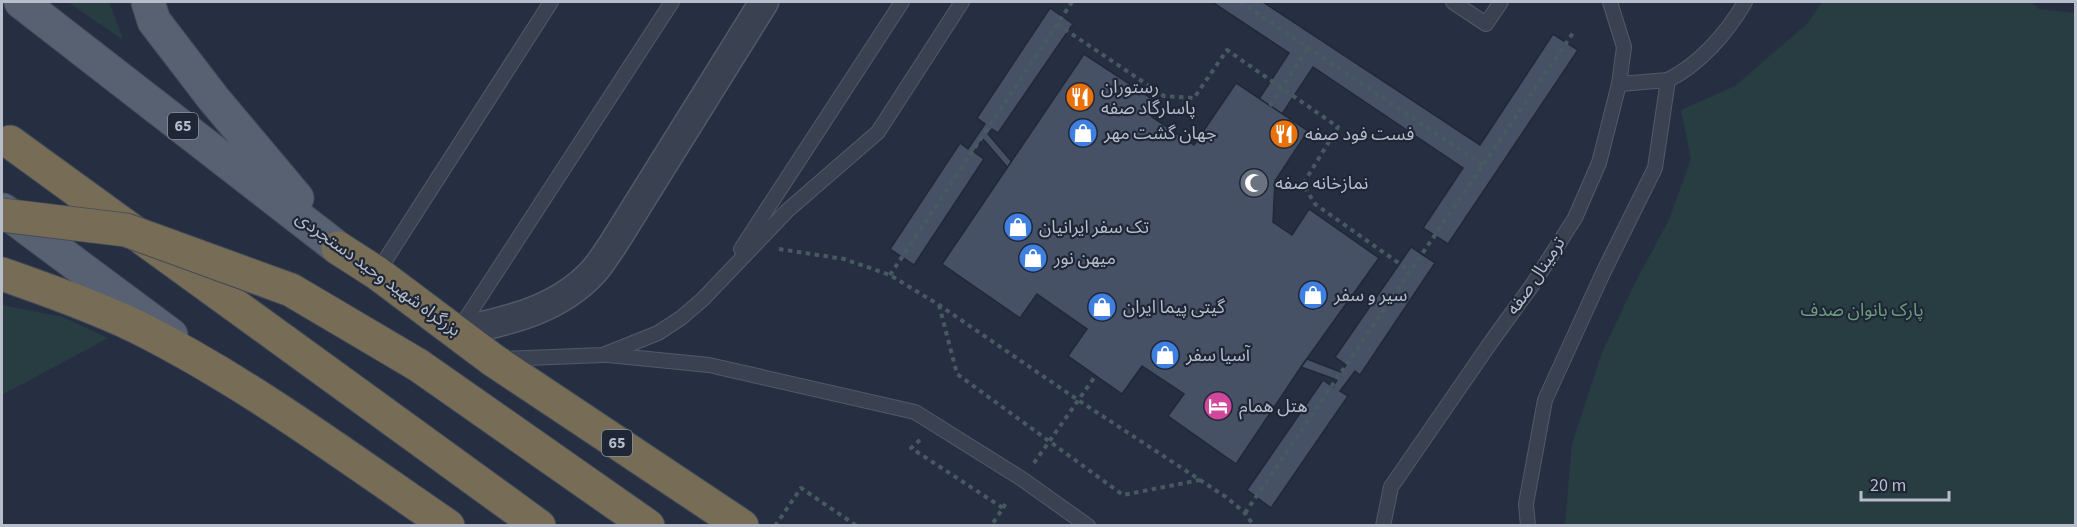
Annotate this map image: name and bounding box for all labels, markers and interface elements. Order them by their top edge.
place label: رستوران پاسارگاد صفه [1101,75,1196,121]
restaurant icon: رستوران پاسارگاد صفه [1064,81,1096,113]
road number: 65 [168,113,198,139]
shop icon: جهان گشت مهر [1067,117,1099,149]
restaurant icon: فست فود صفه [1268,118,1300,150]
place label: جهان گشت مهر [1103,121,1217,146]
place label: فست فود صفه [1305,122,1414,147]
mosque icon: نمازخانه صفه [1238,167,1270,199]
place label: نمازخانه صفه [1275,171,1368,196]
street label: بزرگراه شهید وحید دستجردی [290,206,466,342]
shop icon: تک سفر ایرانیان [1002,211,1034,243]
place label: تک سفر ایرانیان [1039,215,1149,240]
street label: ترمینال صفه [1501,232,1571,320]
shop icon: میهن نور [1017,242,1049,274]
place label: میهن نور [1053,246,1116,271]
shop icon: سیر و سفر [1297,279,1329,311]
place label: سیر و سفر [1333,283,1407,308]
shop icon: گیتی پیما ایران [1086,291,1118,323]
place label: گیتی پیما ایران [1123,295,1226,320]
park label: پارک بانوان صدف [1800,298,1924,323]
shop icon: آسیا سفر [1149,339,1181,371]
place label: آسیا سفر [1185,343,1251,368]
hotel icon: هتل همام [1202,390,1234,422]
place label: هتل همام [1239,394,1307,420]
road number: 65 [602,430,632,456]
scale bar [1861,464,1950,502]
text: 20 m [1870,473,1906,498]

